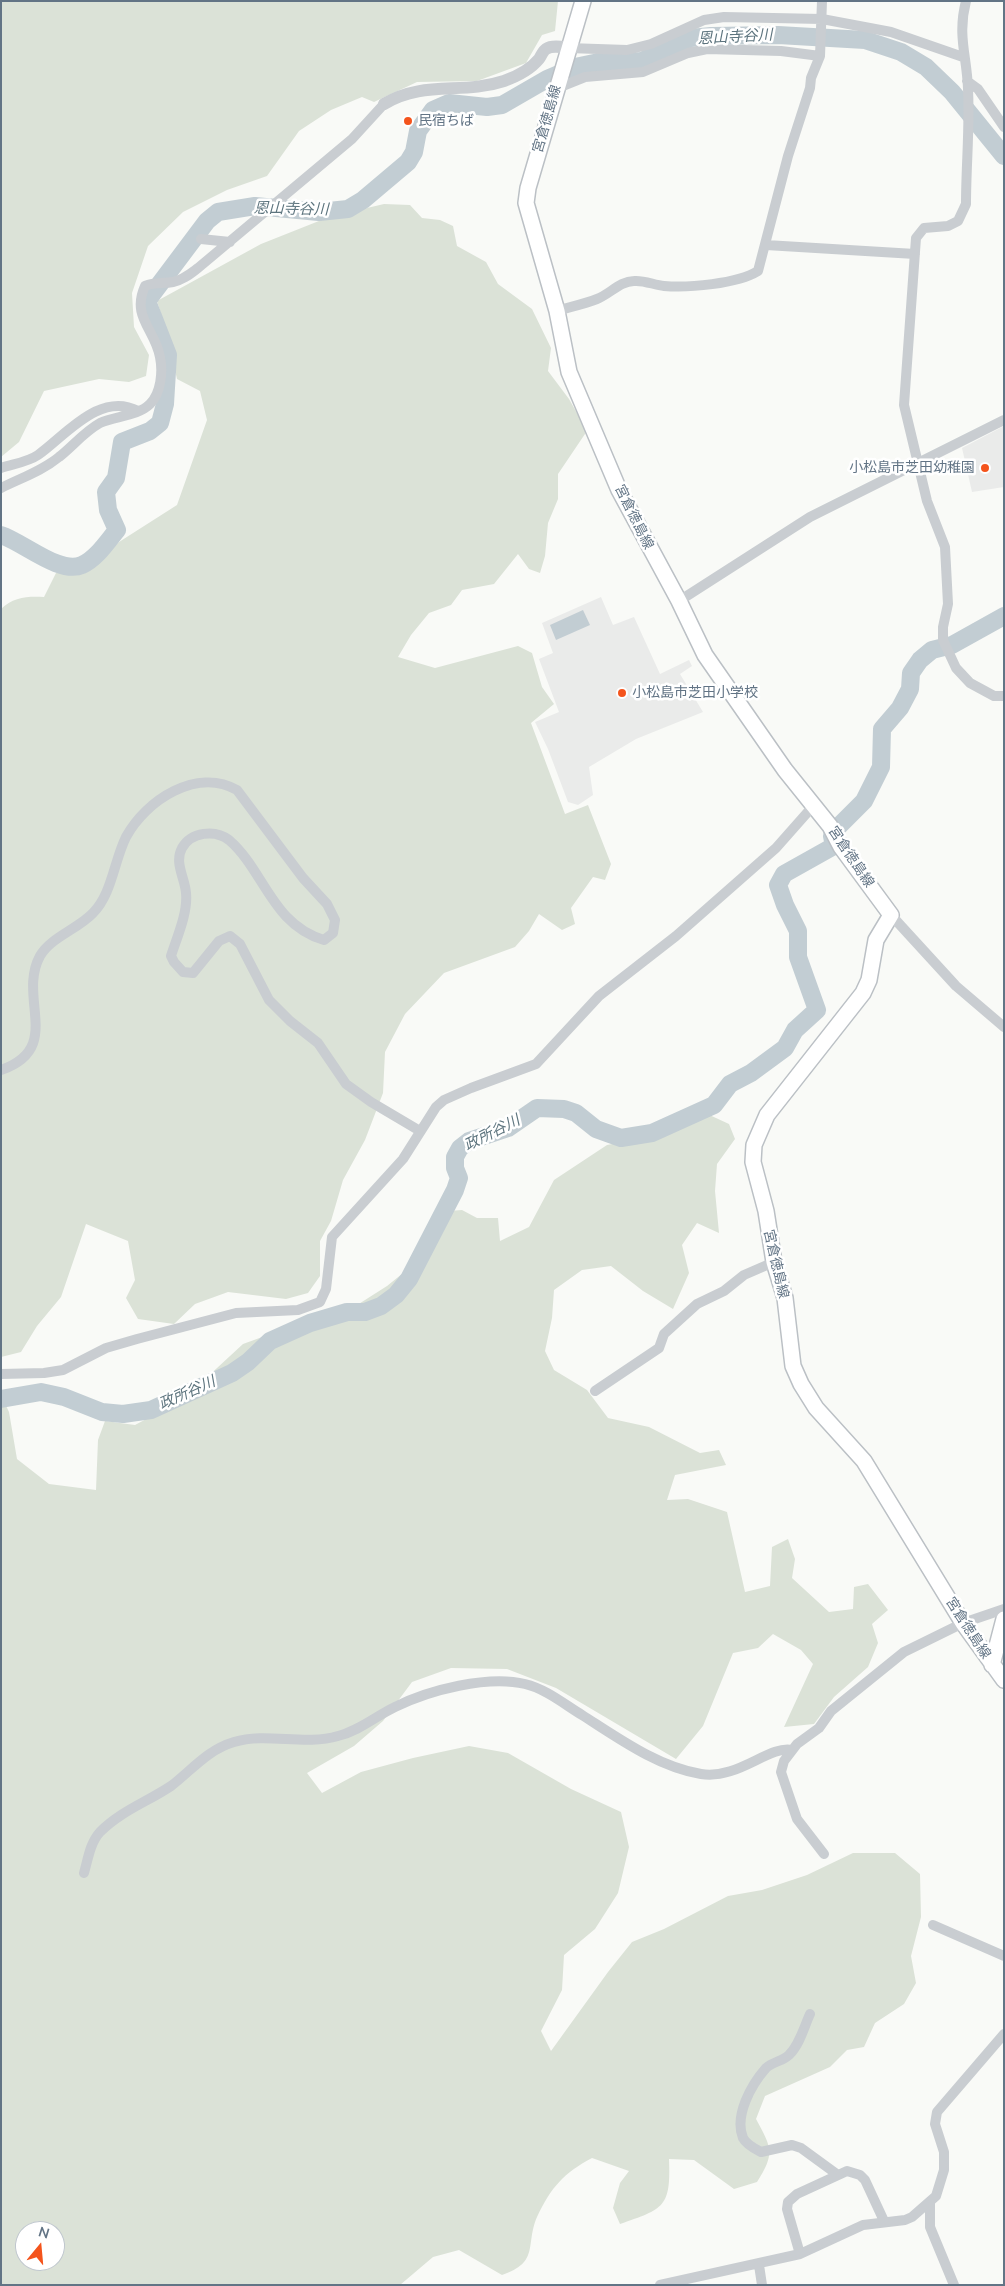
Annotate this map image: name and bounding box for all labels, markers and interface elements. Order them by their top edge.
water label: 恩山寺谷川 [697,26,773,48]
street label: 宮倉徳島線 [529,83,565,155]
place label: 民宿ちば [418,113,474,129]
marker: 民宿ちば [402,115,414,127]
water label: 恩山寺谷川 [253,199,329,219]
place label: 小松島市芝田幼稚園 [849,460,975,476]
marker: 小松島市芝田幼稚園 [979,462,991,474]
street label: 宮倉徳島線 [611,482,657,552]
place label: 小松島市芝田小学校 [632,685,758,701]
marker: 小松島市芝田小学校 [616,687,628,699]
street label: 宮倉徳島線 [824,823,878,891]
water label: 政所谷川 [461,1111,523,1155]
street label: 宮倉徳島線 [760,1228,792,1300]
water label: 政所谷川 [156,1373,218,1413]
street label: 宮倉徳島線 [942,1594,994,1662]
north arrow [15,2221,65,2271]
text: N [36,2222,52,2243]

